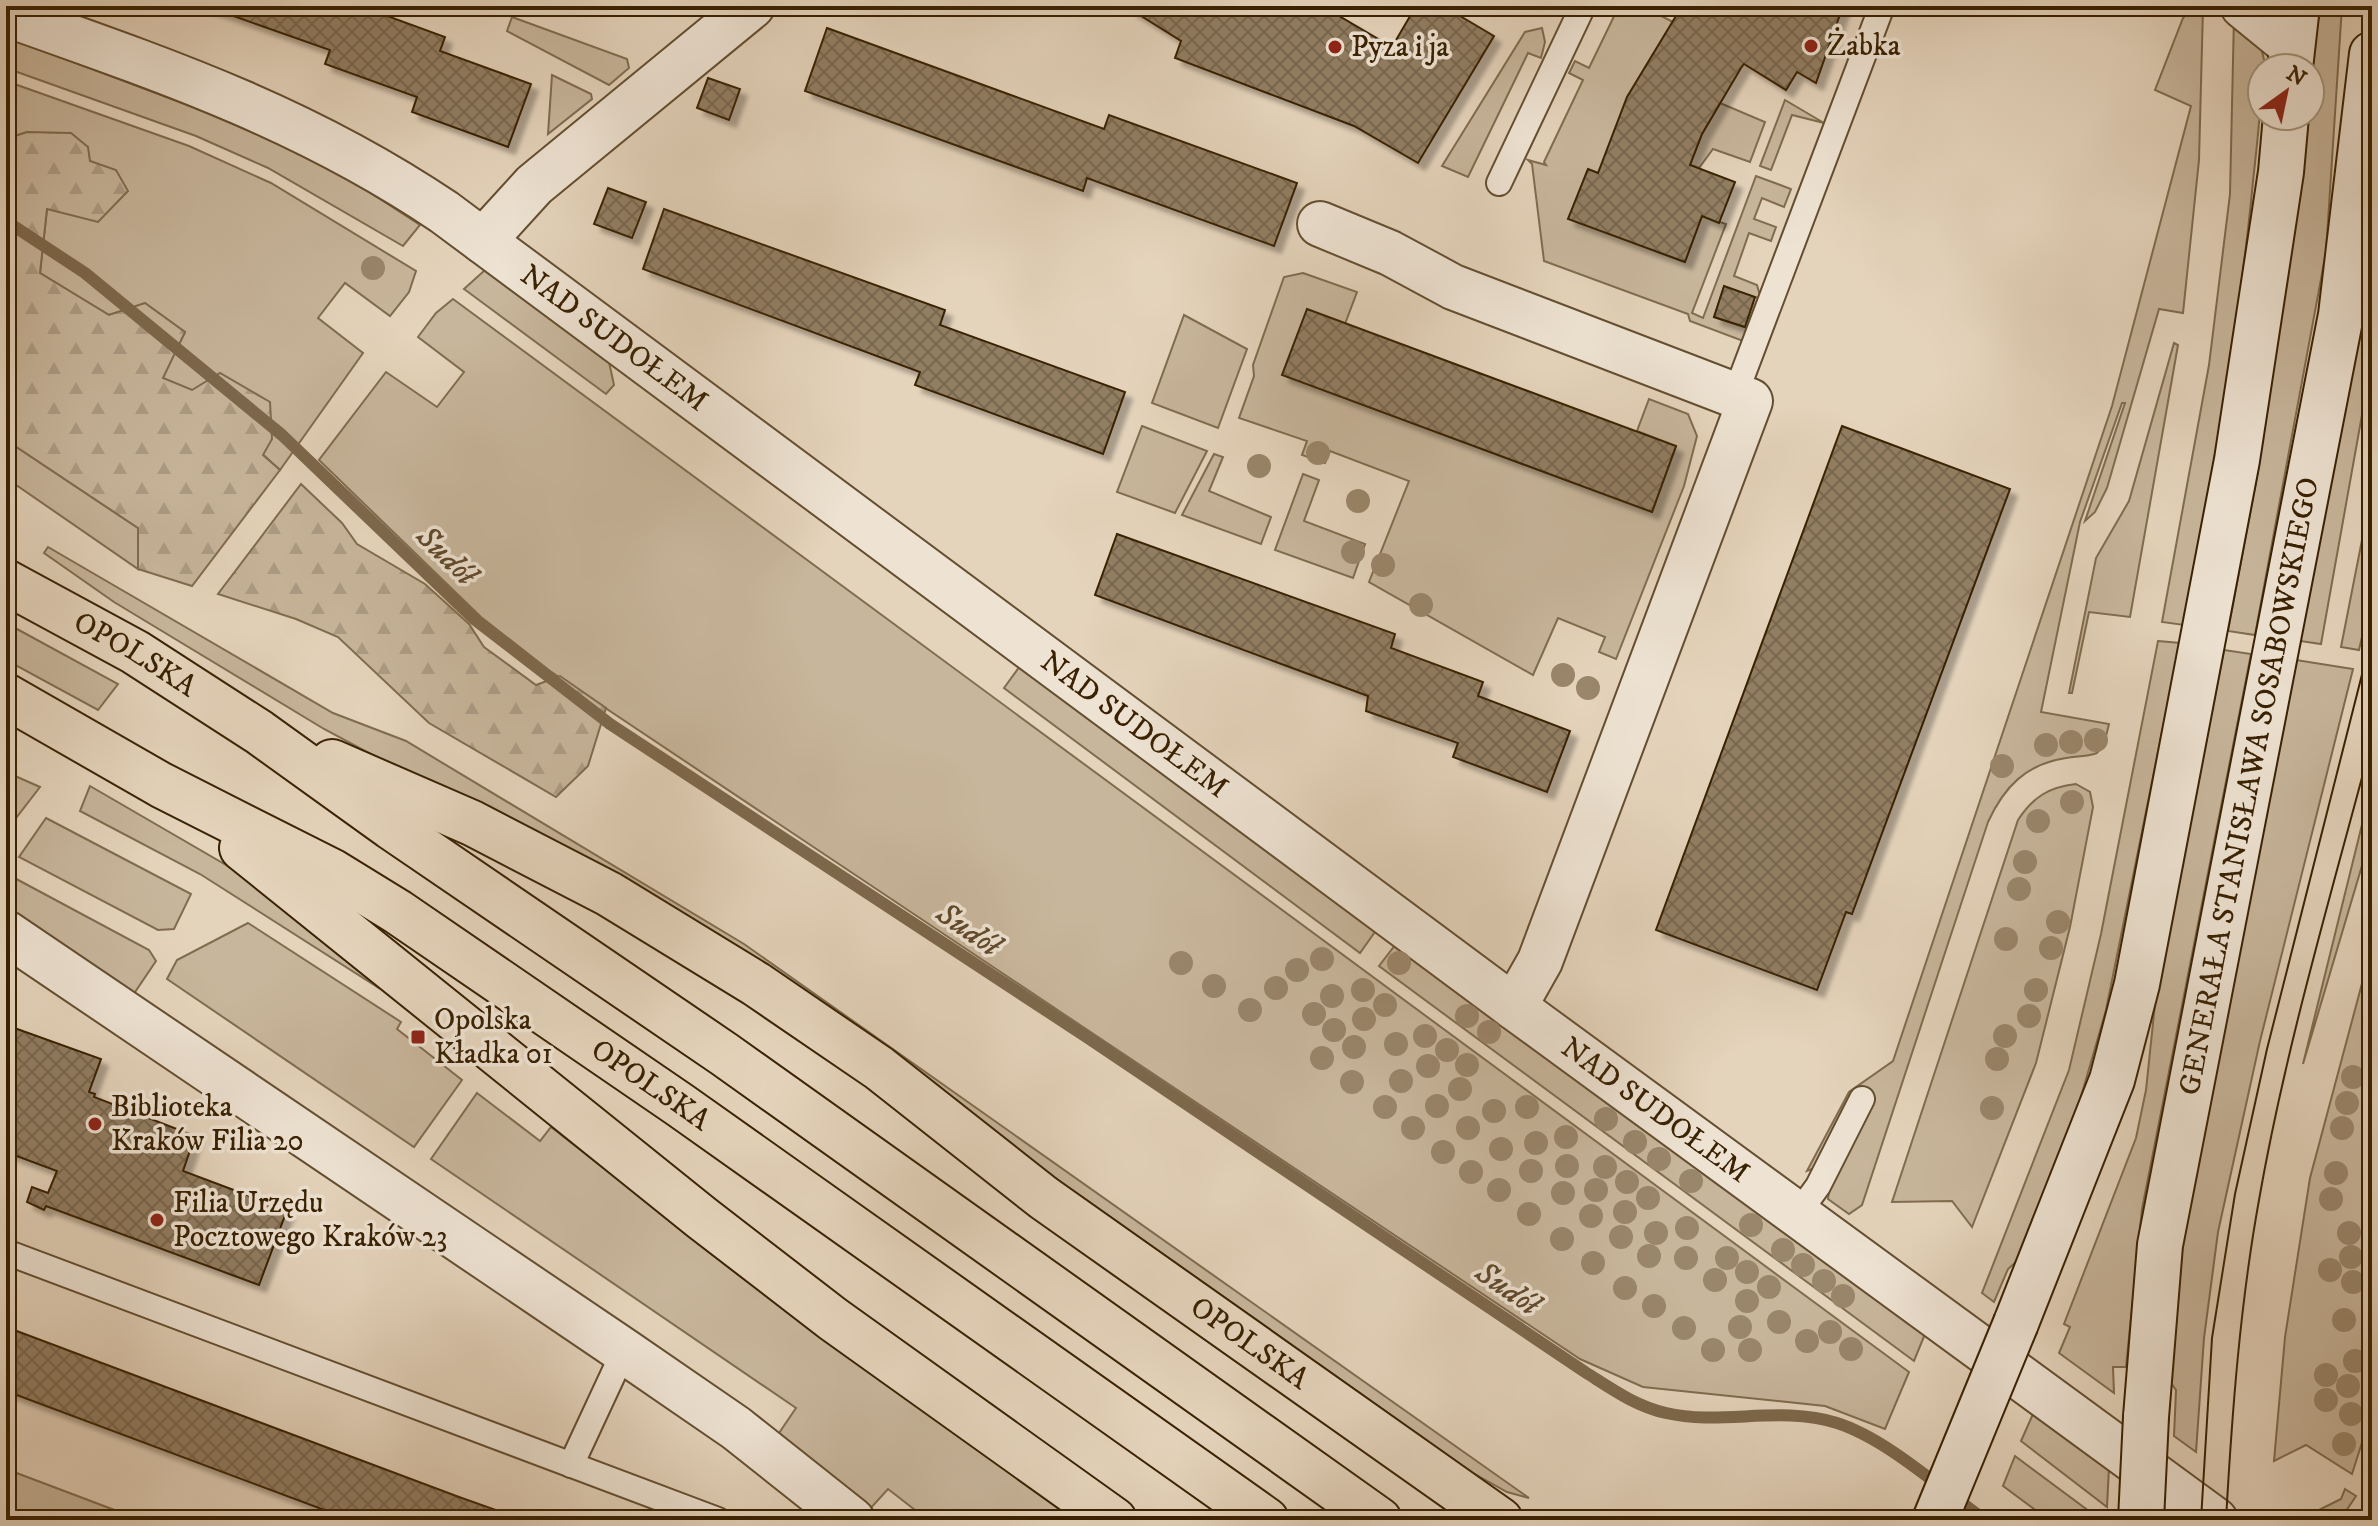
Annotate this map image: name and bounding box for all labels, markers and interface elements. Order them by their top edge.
place label: Żabka [1827,27,1901,65]
place label: Pyza i ja [1351,29,1449,66]
marker: Żabka [1802,37,1820,55]
marker: Pyza i ja [1326,38,1344,56]
north arrow [2246,52,2326,132]
text: N [2281,60,2311,93]
street label: NAD SUDOŁEM [513,257,715,420]
street label: GENERAŁA STANISŁAWA SOSABOWSKIEGO [2171,474,2328,1098]
water label: Sudół [406,517,487,597]
street label: OPOLSKA [67,604,204,706]
street label: NAD SUDOŁEM [1033,643,1235,807]
water label: Sudół [927,893,1011,968]
place label: Opolska Kładka 01 [434,1002,553,1073]
marker: Opolska Kładka 01 [409,1028,427,1046]
street label: NAD SUDOŁEM [1554,1029,1757,1191]
street label: OPOLSKA [584,1031,718,1140]
place label: Biblioteka Kraków Filia 20 [111,1089,304,1160]
marker: Biblioteka Kraków Filia 20 [86,1115,104,1133]
place label: Filia Urzędu Pocztowego Kraków 23 [173,1185,447,1256]
marker: Filia Urzędu Pocztowego Kraków 23 [148,1211,166,1229]
water label: Sudół [1466,1252,1550,1327]
street label: OPOLSKA [1183,1289,1317,1398]

